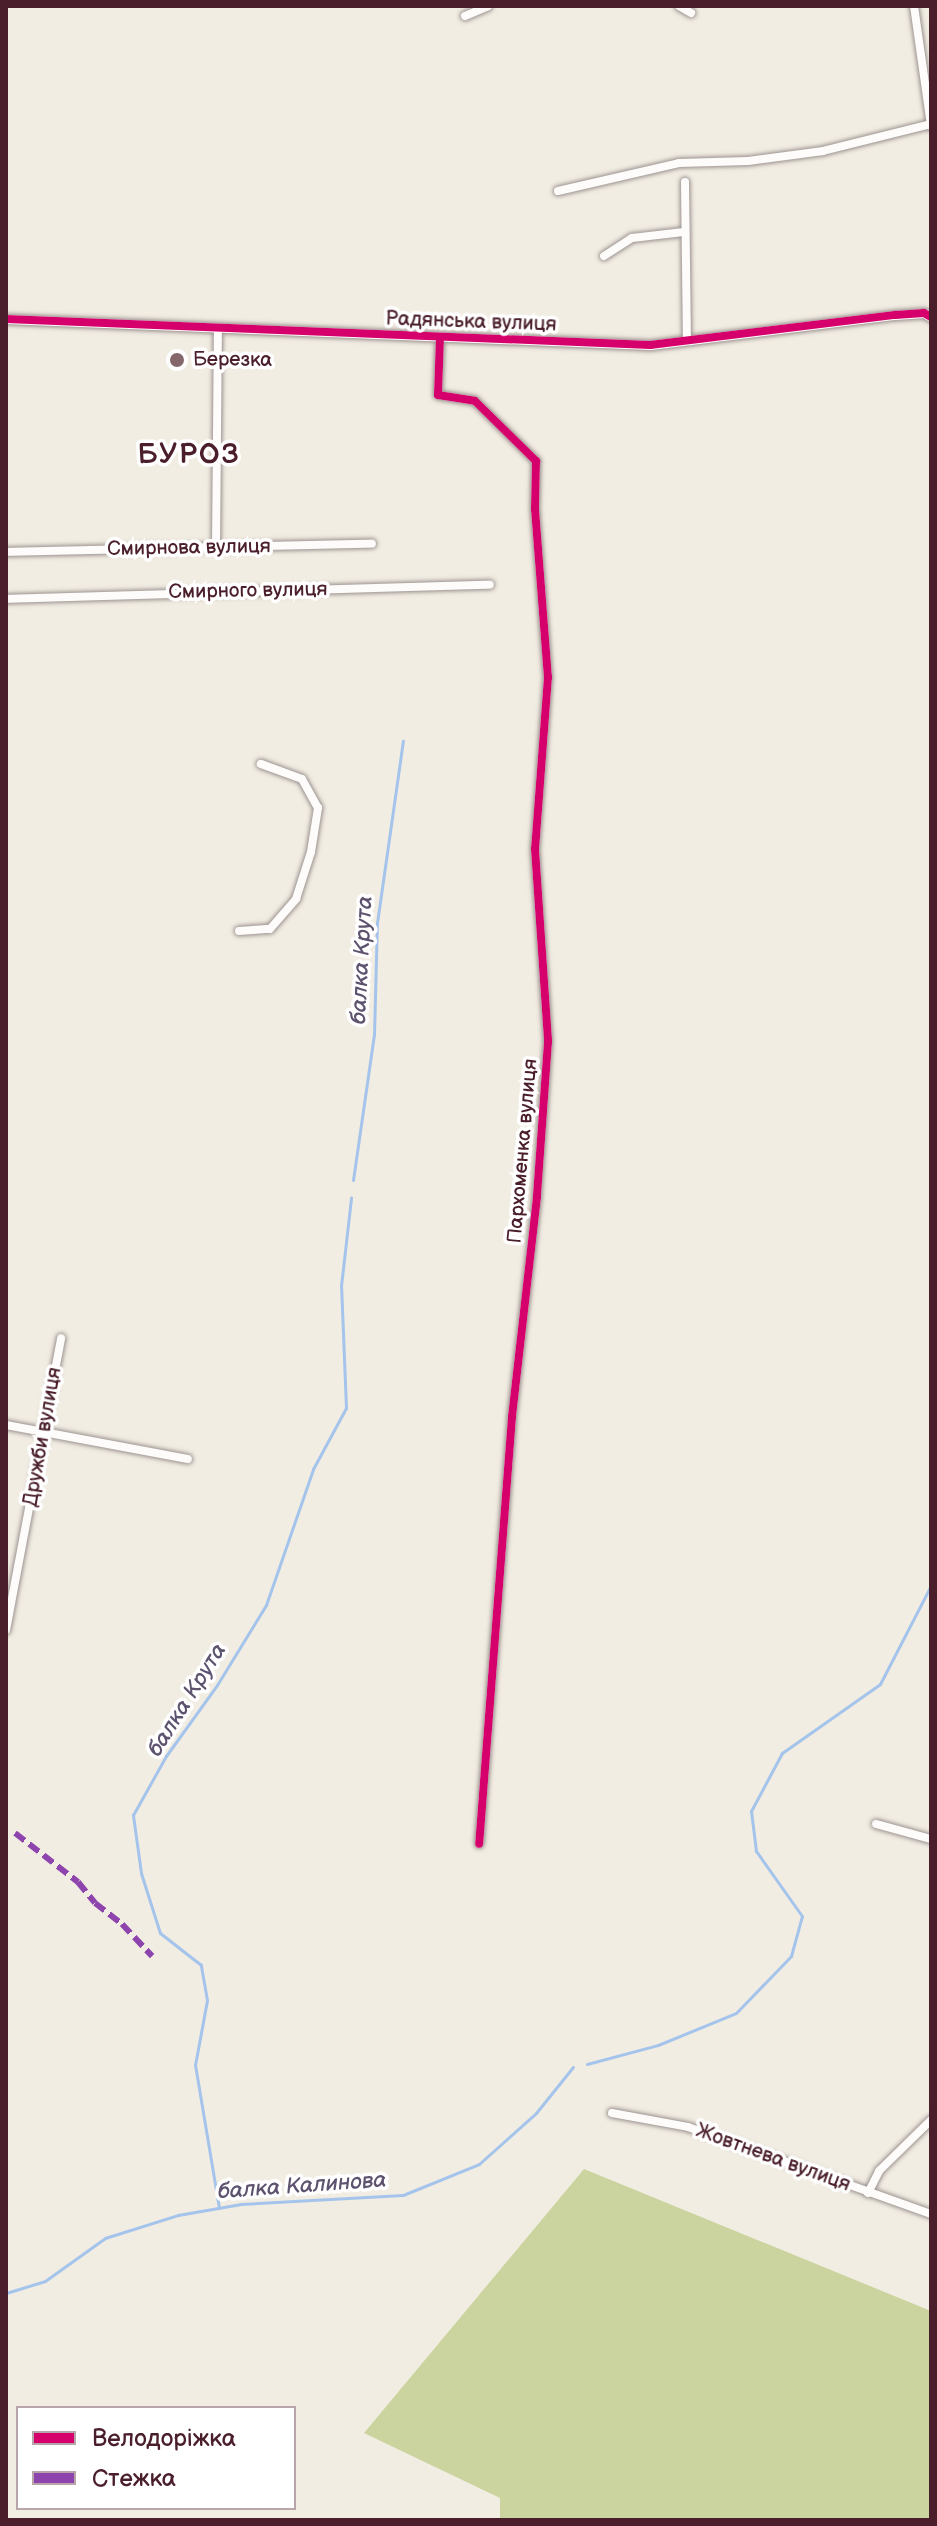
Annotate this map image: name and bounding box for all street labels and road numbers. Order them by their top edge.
street label: Радянська вулиця [385,307,557,337]
street label: Смирнова вулиця [107,535,271,561]
street label: Смирного вулиця [168,578,328,604]
street label: Пархоменка вулиця [503,1058,543,1244]
street label: Дружби вулиця [19,1365,67,1509]
street label: Жовтнева вулиця [692,2119,854,2197]

